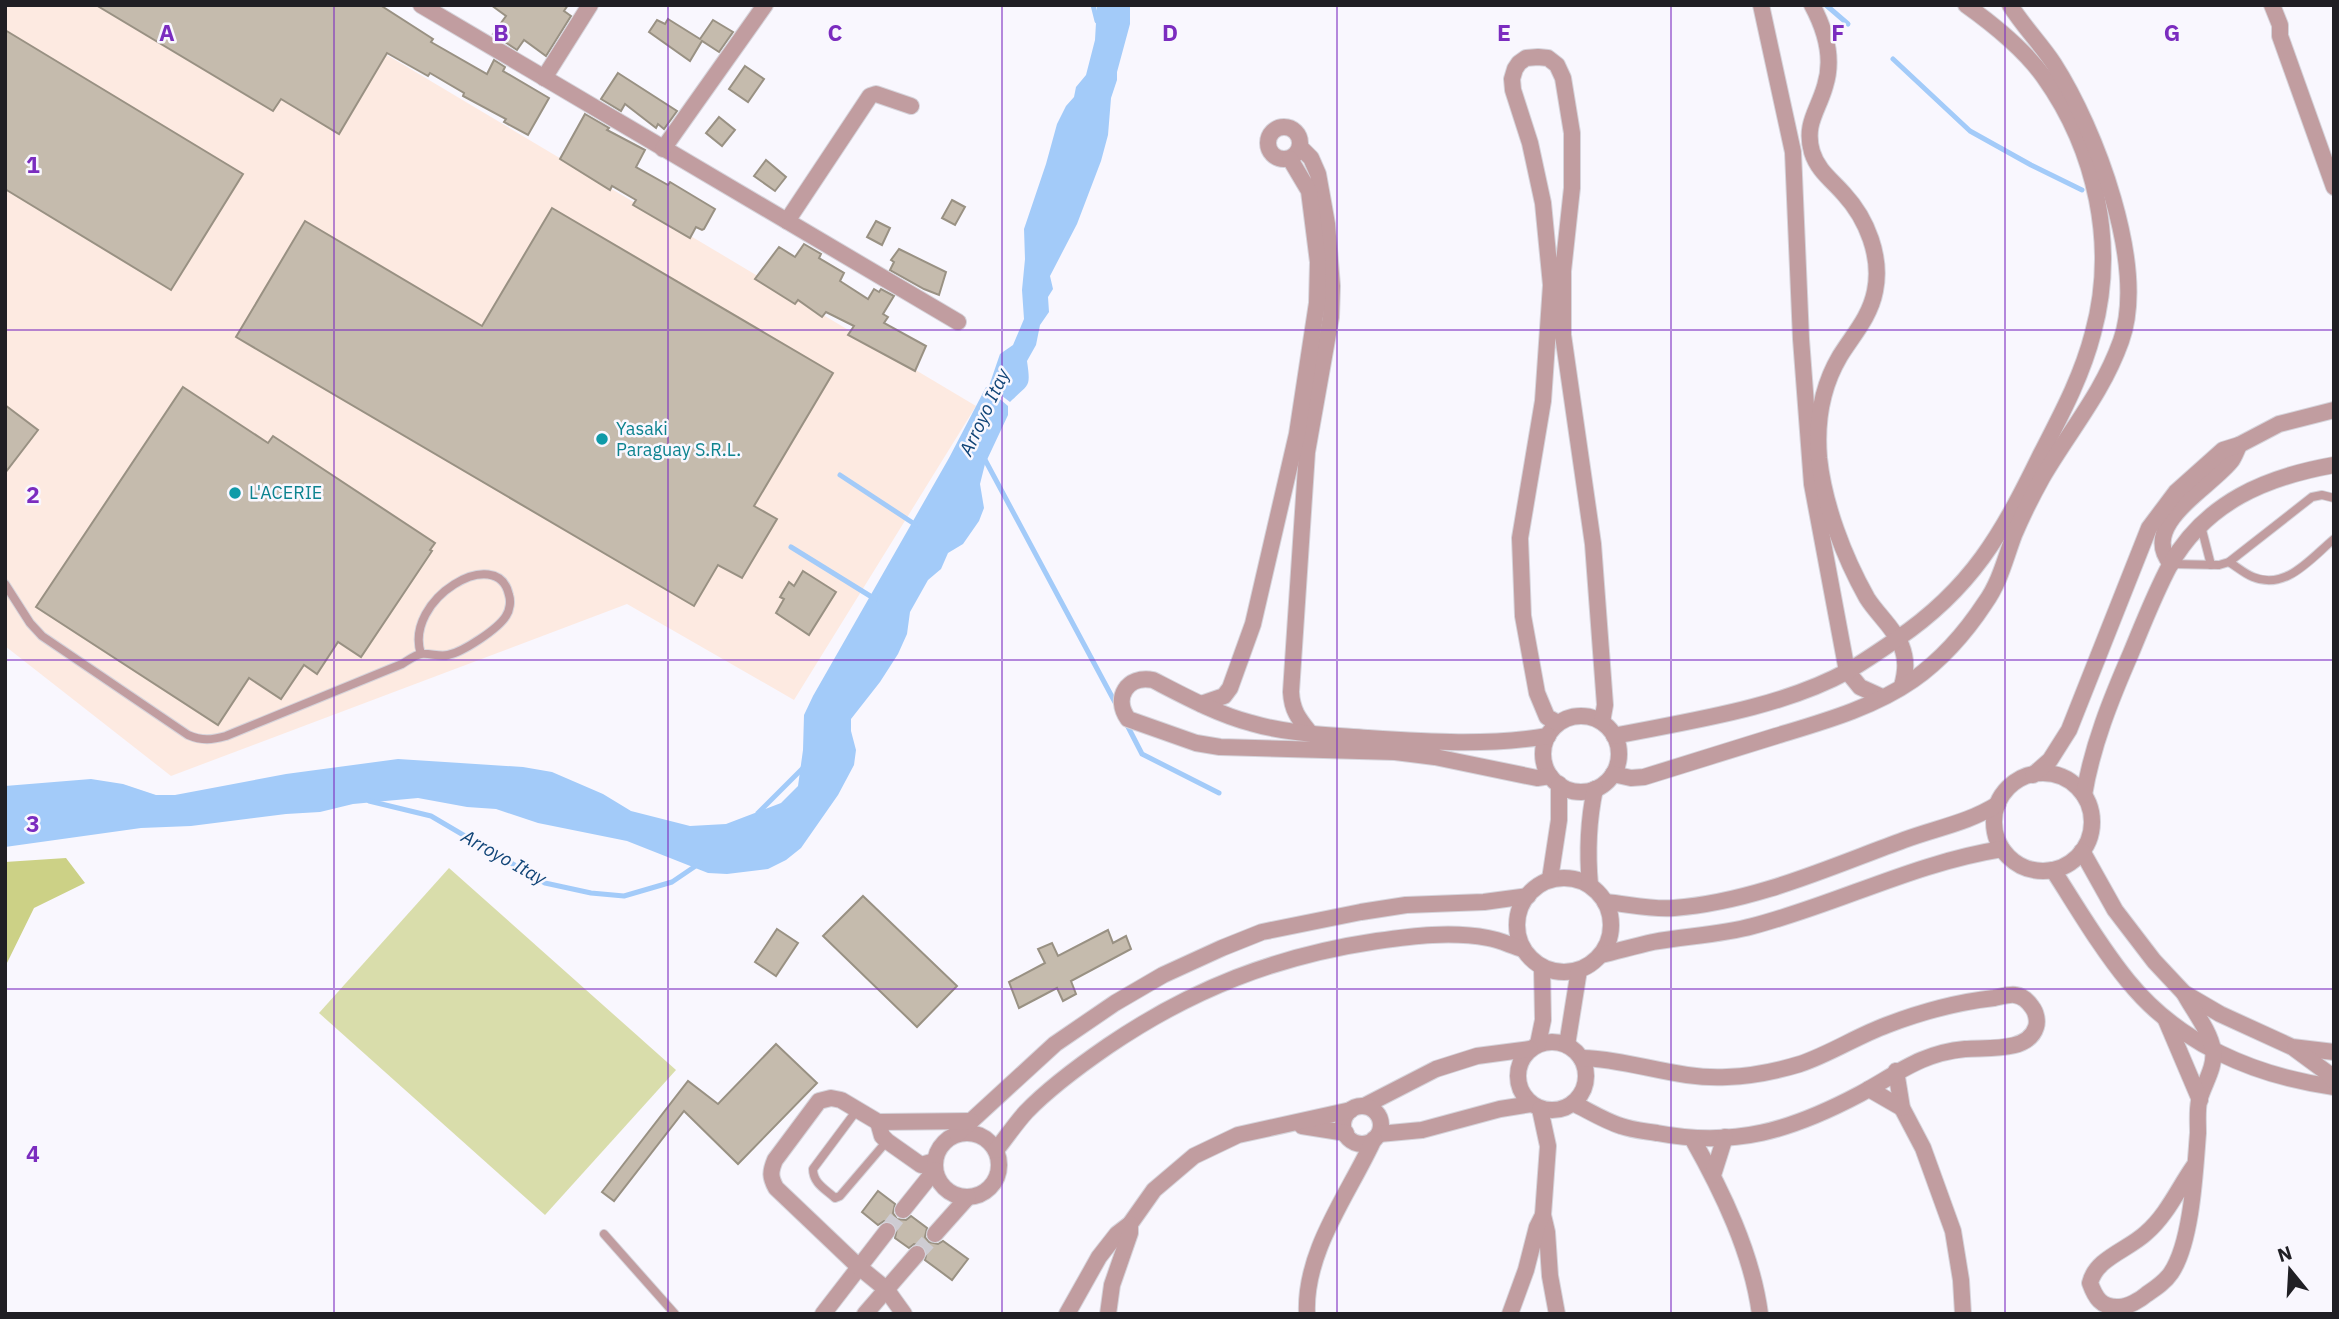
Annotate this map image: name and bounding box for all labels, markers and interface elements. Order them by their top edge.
text: A [159,17,175,47]
text: B [493,17,509,47]
text: C [828,17,843,47]
text: D [1162,17,1178,47]
text: E [1497,17,1511,47]
text: F [1831,17,1845,47]
text: G [2164,17,2180,47]
text: 1 [26,149,40,179]
water label: Arroyo Itay [953,364,1015,460]
place label: Yasaki Paraguay S.R.L. [616,417,741,461]
marker: Yasaki Paraguay S.R.L. [594,431,610,447]
text: 2 [26,479,40,509]
place label: L'ACERIE [249,481,322,504]
marker: L'ACERIE [227,485,243,501]
text: 3 [26,808,40,838]
water label: Arroyo Itay [457,823,551,890]
text: 4 [26,1138,40,1168]
north arrow [2255,1235,2325,1305]
text: N [2274,1240,2295,1267]

